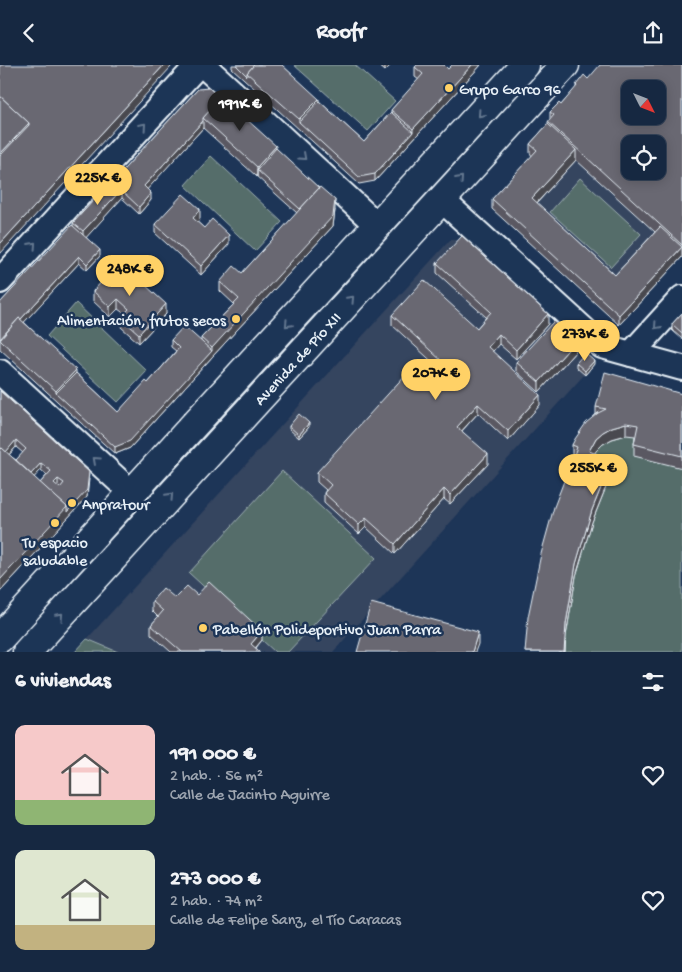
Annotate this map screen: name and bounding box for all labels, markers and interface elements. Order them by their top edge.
icon: back [15,19,43,47]
icon: share [639,19,667,47]
text: Roofr [317,20,365,46]
north arrow [621,80,666,125]
map controls [621,80,666,180]
marker: Grupo Garco 96 [443,82,455,94]
place label: Grupo Garco 96 [459,82,561,101]
pin: 191K € [199,89,281,132]
text: 191K € [218,96,262,115]
one-way arrow [478,108,487,117]
one-way arrow [137,122,146,131]
button: locate [621,135,666,180]
one-way arrow [298,151,307,160]
pin: 225K € [57,163,139,206]
text: 225K € [75,170,121,189]
one-way arrow [454,176,463,185]
one-way arrow [27,242,36,251]
pin: 248K € [89,255,171,297]
text: 248K € [107,261,153,280]
one-way arrow [345,296,354,305]
street label: Avenida de Pío XII [252,310,347,411]
place label: Alimentación, frutos secos [57,313,227,332]
marker: Alimentación, frutos secos [230,313,242,325]
one-way arrow [285,318,294,327]
pin: 273K € [544,319,626,362]
one-way arrow [654,320,663,329]
text: 273K € [562,326,608,345]
pin: 207K € [395,359,477,401]
text: 207K € [412,365,460,384]
pin: 255K € [552,453,634,496]
one-way arrow [93,457,102,466]
text: 255K € [570,460,616,479]
one-way arrow [164,493,173,502]
marker: Anpratour [66,497,78,509]
place label: Anpratour [82,497,151,516]
marker: Tu espacio saludable [49,517,61,529]
place label: Tu espacio saludable [21,535,88,572]
one-way arrow [54,613,63,622]
marker: Pabellón Polideportivo Juan Parra [197,622,209,634]
place label: Pabellón Polideportivo Juan Parra [212,622,442,641]
icon: filters [639,668,667,696]
text: 6 viviendas [15,670,111,695]
text: 191 000 € [170,743,256,768]
icon: home [55,745,115,805]
icon: heart [639,761,667,789]
text: 2 hab. · 56 m² [170,768,263,787]
text: Calle de Jacinto Aguirre [170,787,330,806]
text: 273 000 € [170,868,260,893]
icon: home [55,870,115,930]
icon: heart [639,886,667,914]
text: 2 hab. · 74 m² [170,893,263,912]
text: Calle de Felipe Sanz, el Tío Caracas [170,912,401,931]

